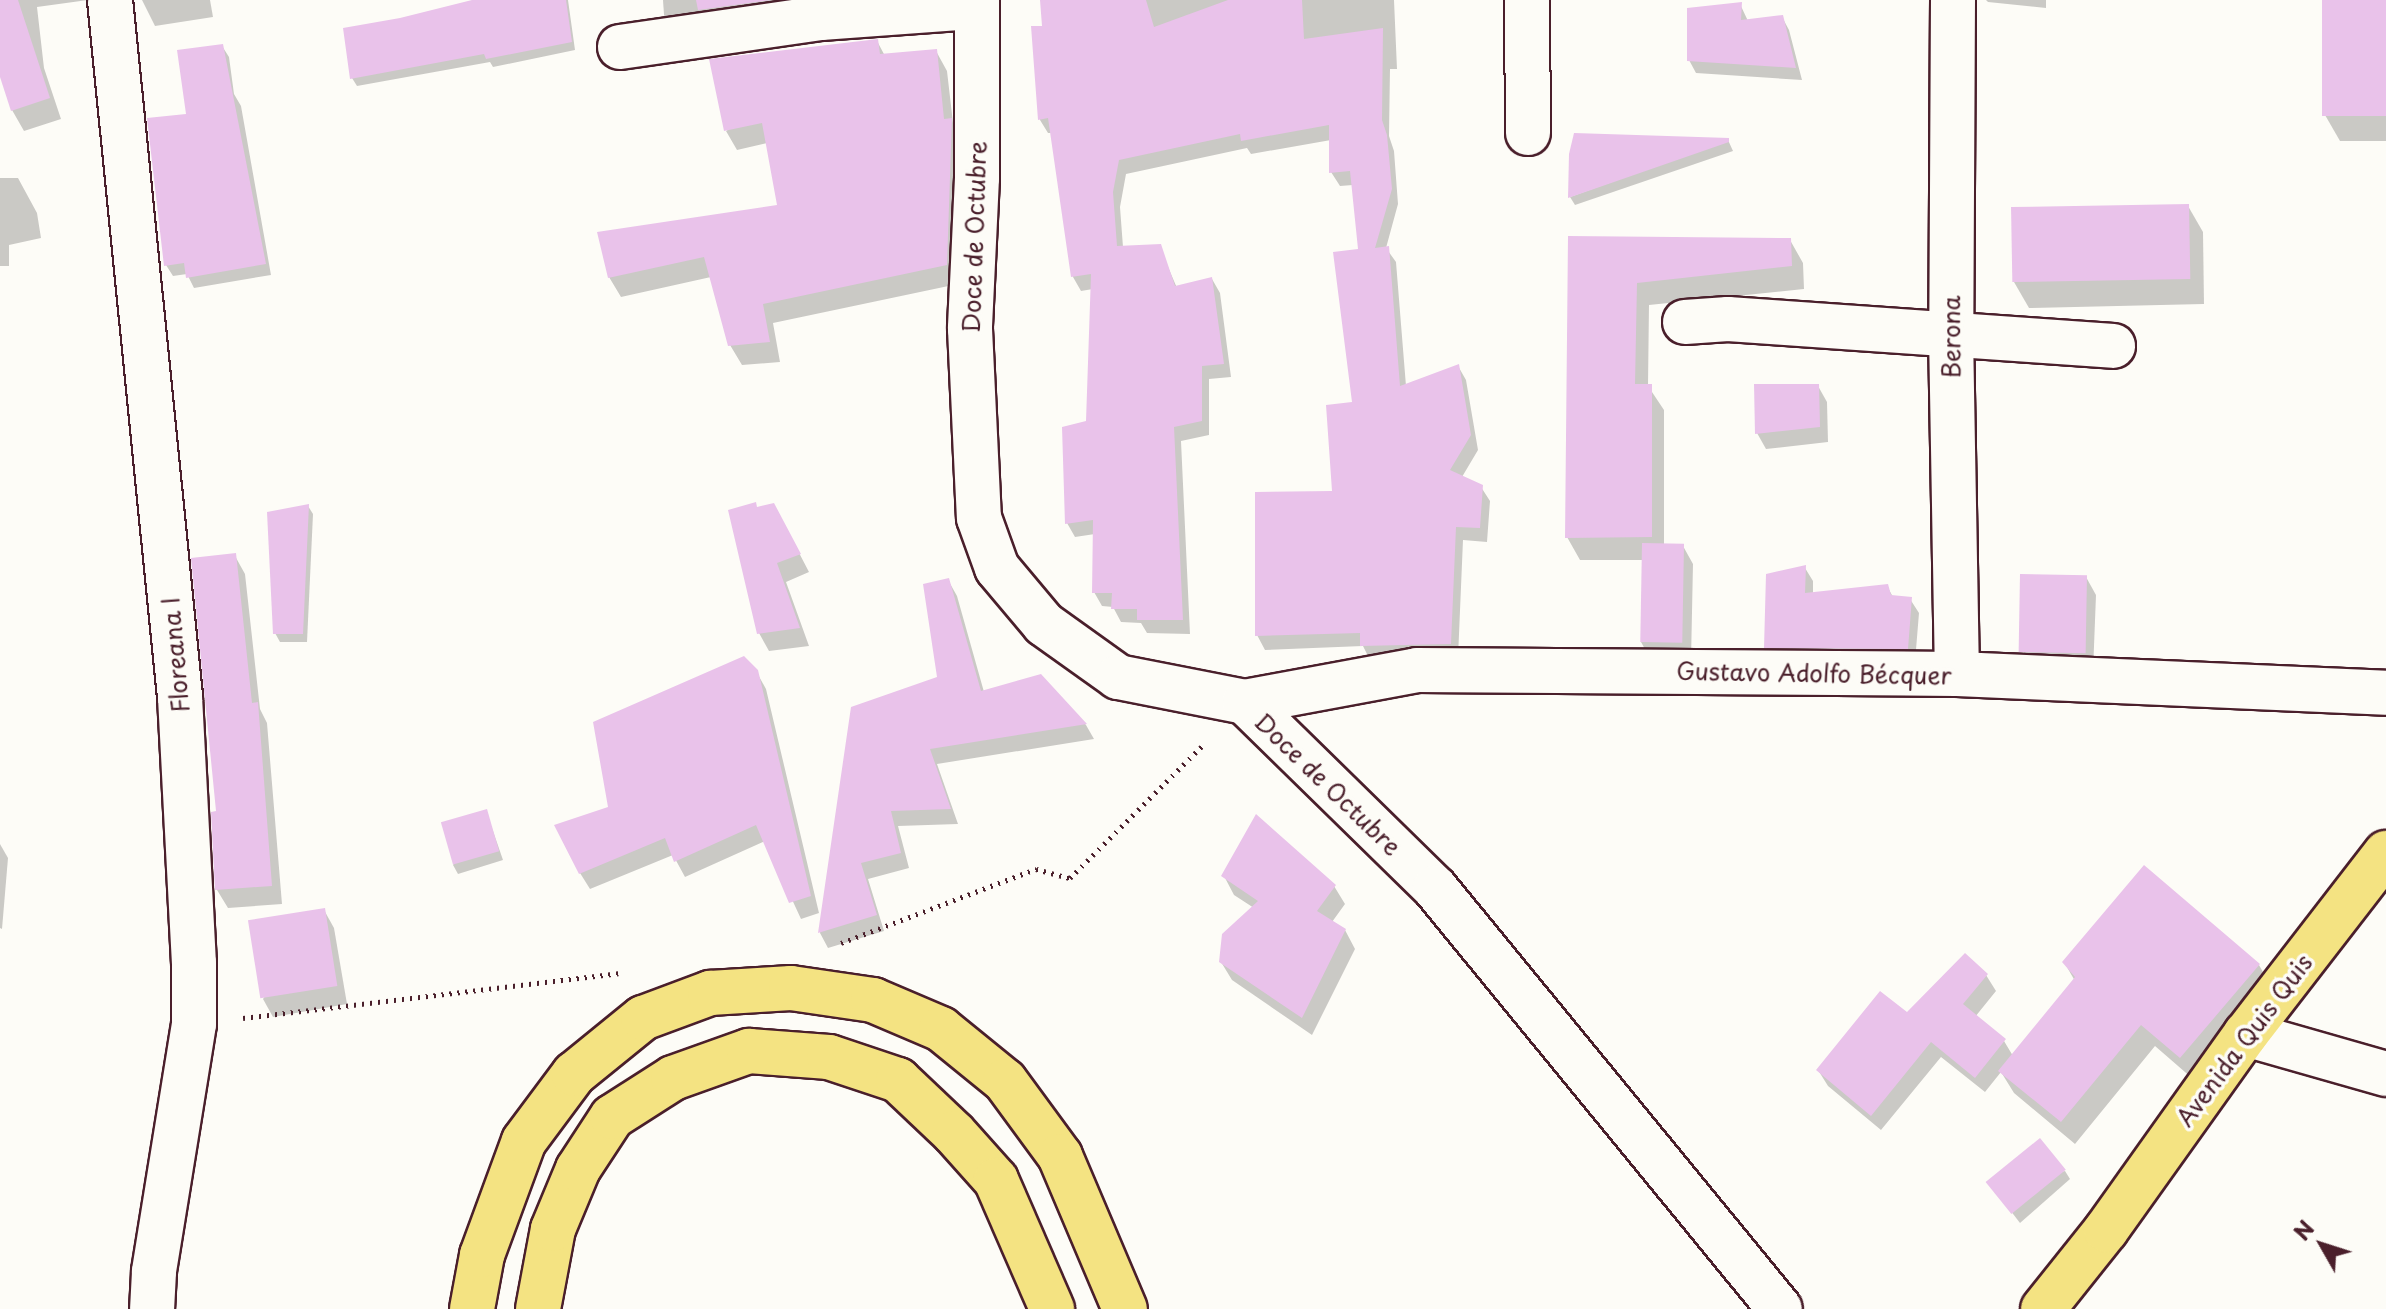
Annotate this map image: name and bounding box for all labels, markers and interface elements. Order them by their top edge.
street label: Doce de Octubre [956,140,992,334]
street label: Berona [1937,296,1965,378]
street label: Floreana I [156,596,194,714]
street label: Gustavo Adolfo Bécquer [1676,656,1952,690]
street label: Doce de Octubre [1248,706,1408,862]
street label: Avenida Quis Quis [2170,948,2318,1132]
north arrow [2282,1205,2362,1285]
text: N [2285,1212,2321,1247]

